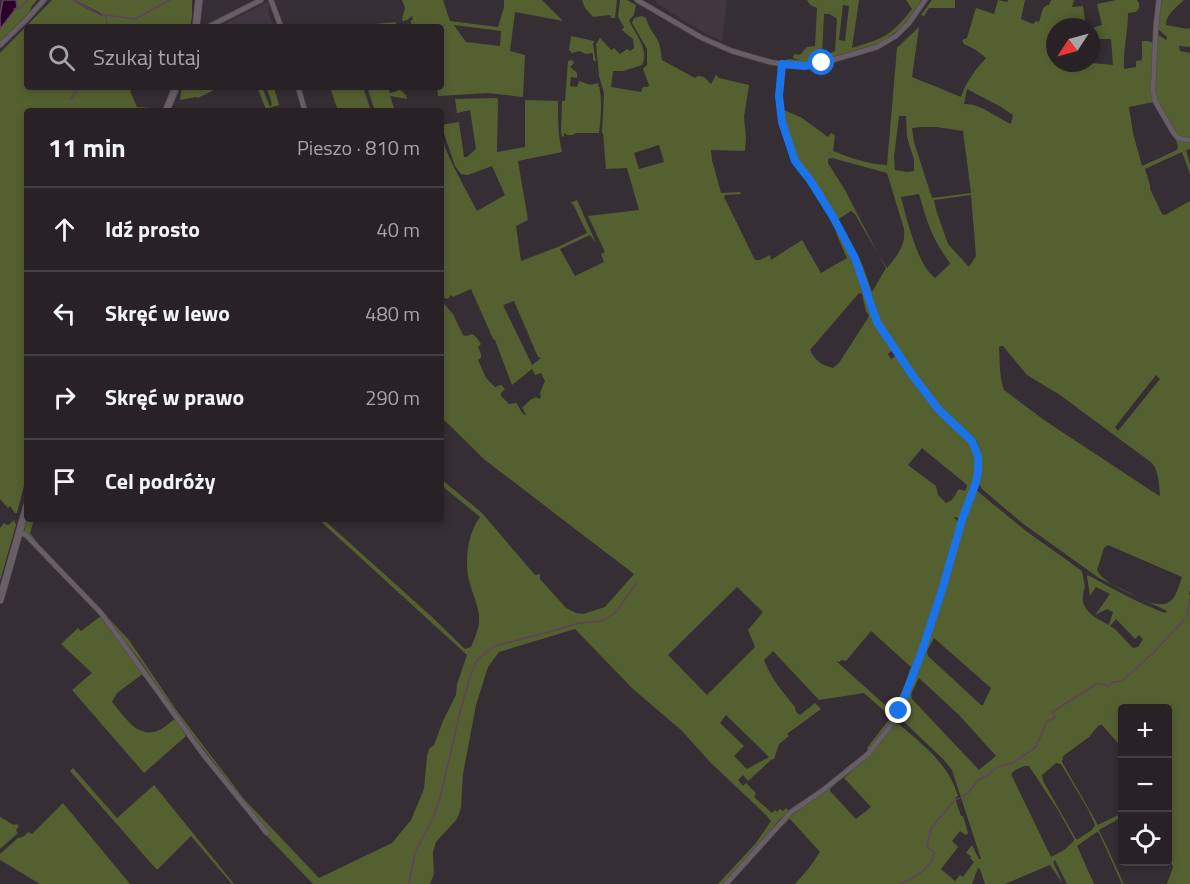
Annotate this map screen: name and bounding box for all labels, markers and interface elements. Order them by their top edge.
north arrow [1046,18,1100,72]
search box [24,24,444,90]
text: Szukaj tutaj [93,40,201,74]
icon: search [45,41,78,74]
route start [808,49,834,75]
text: 11 min [48,128,126,167]
text: Pieszo · 810 m [297,132,420,163]
text: Idź prosto [105,212,200,246]
icon: ahead [48,213,81,246]
text: 40 m [376,214,420,245]
text: Skręć w lewo [105,296,230,330]
icon: left [48,297,81,330]
text: 480 m [365,298,420,329]
text: Skręć w prawo [105,380,244,414]
icon: right [48,381,81,414]
text: 290 m [365,382,420,413]
text: Cel podróży [105,464,215,498]
icon: arrive [48,465,81,498]
route end [885,697,911,723]
map controls [1118,704,1172,866]
button: + [1118,704,1172,758]
button: − [1118,758,1172,812]
button: locate [1118,812,1172,866]

